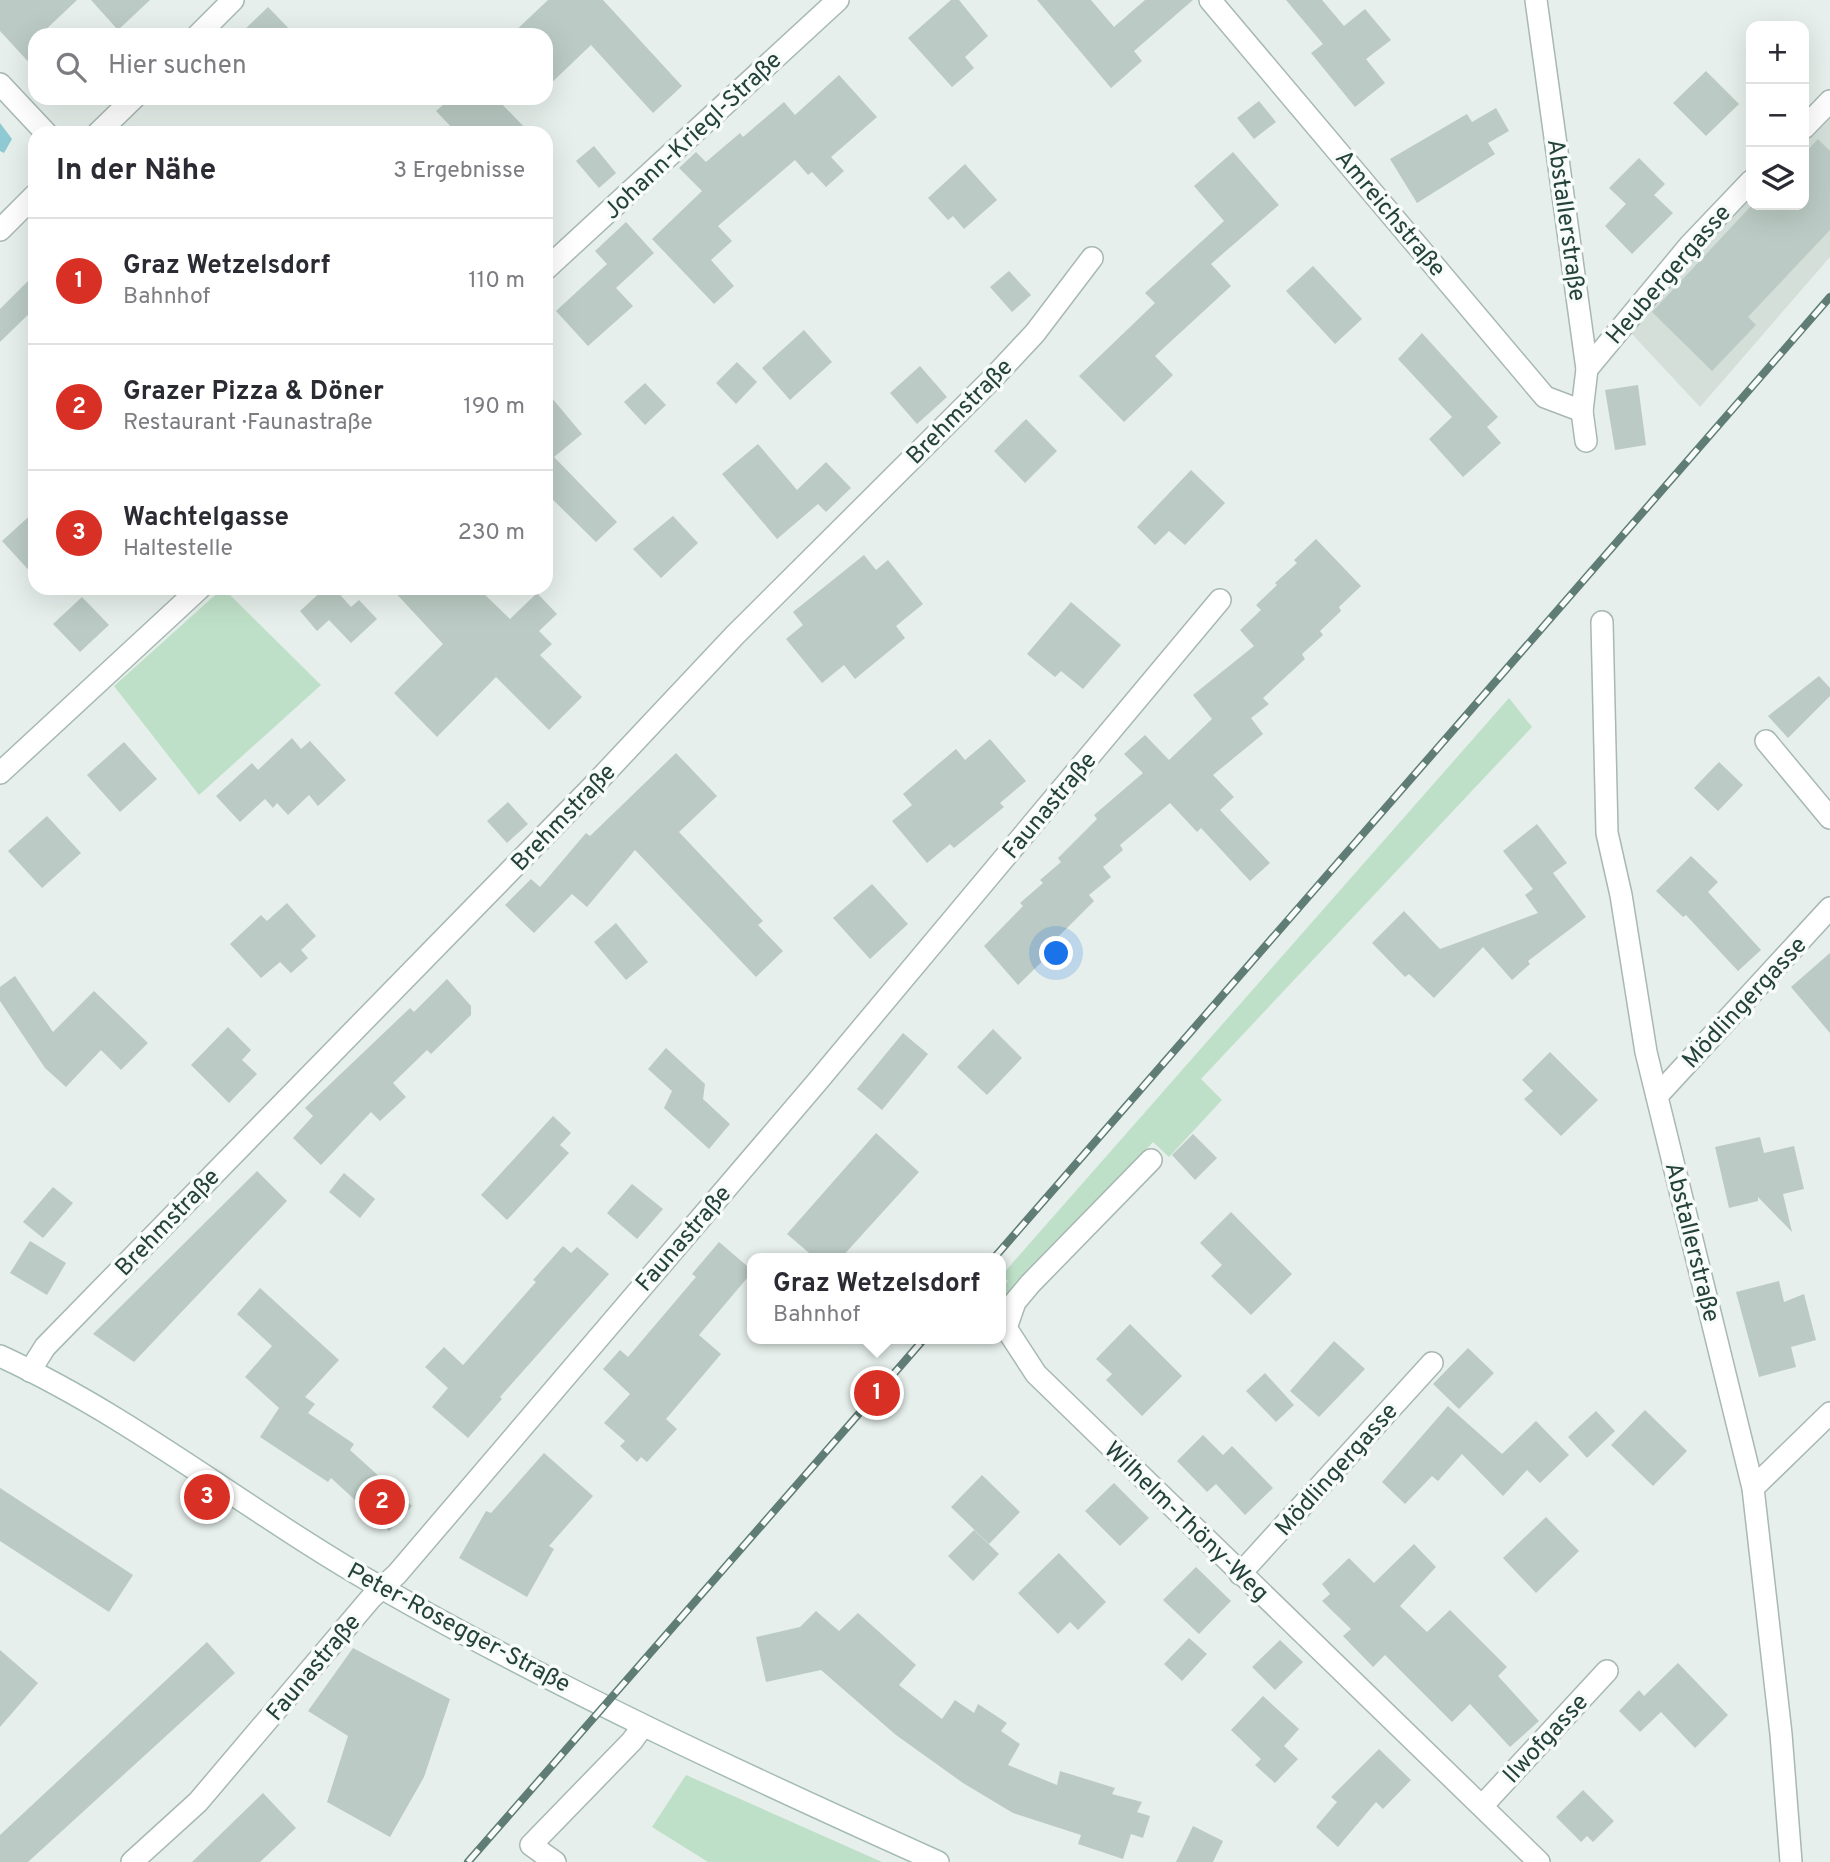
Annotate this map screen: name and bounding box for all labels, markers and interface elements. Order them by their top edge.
map controls [1746,21,1809,210]
button: + [1746,21,1809,84]
search box [28,28,553,105]
street label: Johann-Kriegl-Straße [598,46,789,227]
icon: search [52,48,90,86]
text: Hier suchen [108,50,247,83]
button: − [1746,84,1809,147]
street label: Abstallerstraße [1539,137,1591,303]
street label: Amreichstraße [1328,145,1451,284]
button: layers [1746,147,1809,210]
text: In der Nähe [56,153,216,190]
text: 3 Ergebnisse [393,157,525,186]
street label: Heubergergasse [1601,199,1739,351]
text: Graz Wetzelsdorf [123,250,330,283]
text: 1 [74,267,84,296]
text: 110 m [468,267,525,296]
text: Bahnhof [123,283,210,312]
street label: Brehmstraße [901,353,1020,472]
text: Grazer Pizza & Döner [123,376,384,409]
text: 2 [72,393,86,422]
text: 190 m [463,393,525,422]
text: Restaurant · Faunastraße [123,409,373,438]
text: Wachtelgasse [123,502,289,535]
text: 3 [72,519,86,548]
text: 230 m [458,519,525,548]
text: Haltestelle [123,535,233,564]
street label: Faunastraße [997,747,1104,866]
street label: Brehmstraße [506,758,623,879]
street label: Mödlingergasse [1677,931,1814,1076]
your location [1039,936,1073,970]
street label: Abstallerstraße [1657,1159,1725,1325]
street label: Brehmstraße [110,1163,227,1284]
street label: Faunastraße [630,1180,739,1299]
popup [747,1253,1006,1344]
text: Graz Wetzelsdorf [773,1268,980,1301]
text: Bahnhof [773,1301,860,1330]
pin: 1 [854,1367,900,1419]
street label: Mödlingergasse [1270,1397,1405,1543]
street label: Wilhelm-Thöny-Weg [1097,1436,1274,1609]
pin: 3 [184,1471,230,1523]
pin: 2 [359,1476,405,1528]
street label: Peter-Rosegger-Straße [341,1557,575,1700]
street label: Faunastraße [261,1609,368,1728]
street label: Ilwofgasse [1497,1688,1596,1791]

